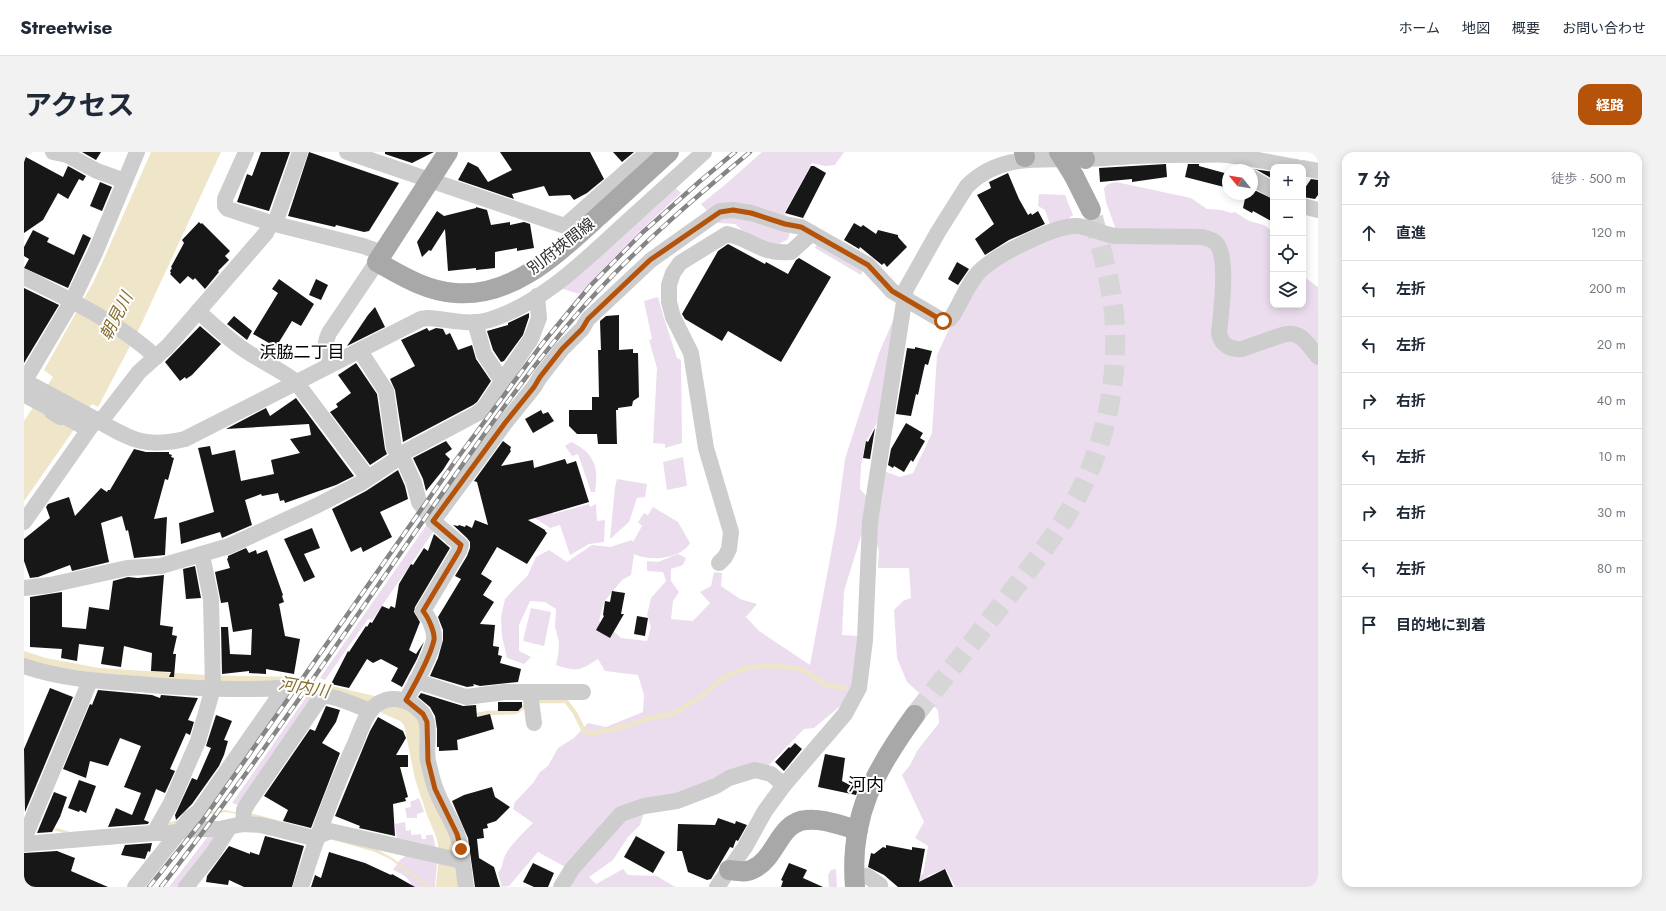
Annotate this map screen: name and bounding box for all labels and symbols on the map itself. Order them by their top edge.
north arrow [1222,164,1258,200]
street label: 別府挾間線 [522,212,600,280]
water label: 朝見川 [94,286,139,344]
route start [934,312,952,330]
district label: 浜脇二丁目 [260,340,345,364]
water label: 河内川 [277,671,333,704]
district label: 河内 [848,772,884,798]
route end [452,840,470,858]

